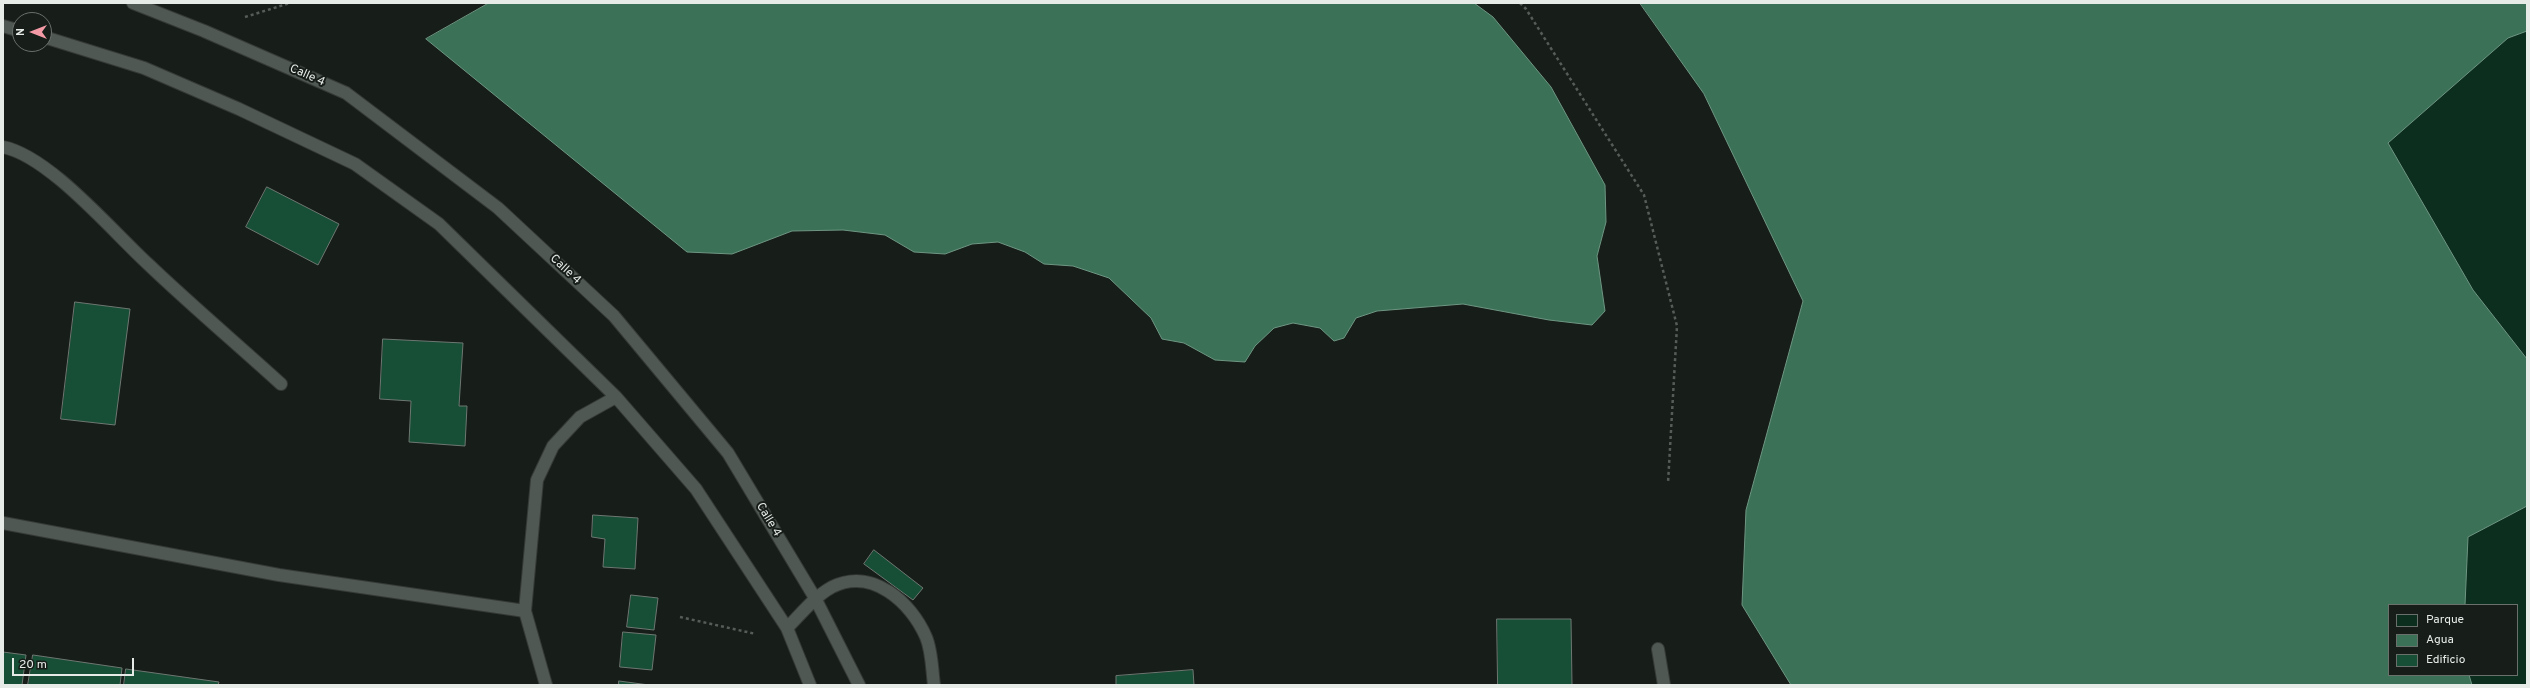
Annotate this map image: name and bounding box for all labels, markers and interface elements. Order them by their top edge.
north arrow [12,12,52,52]
text: N [14,28,28,36]
street label: Calle 4 [287,62,327,90]
street label: Calle 4 [547,252,583,288]
street label: Calle 4 [752,500,784,540]
legend [2388,604,2518,676]
text: Parque [2426,612,2464,628]
text: Agua [2426,632,2454,648]
scale bar [14,650,136,676]
text: Edificio [2426,652,2465,668]
text: 20 m [19,657,47,673]

